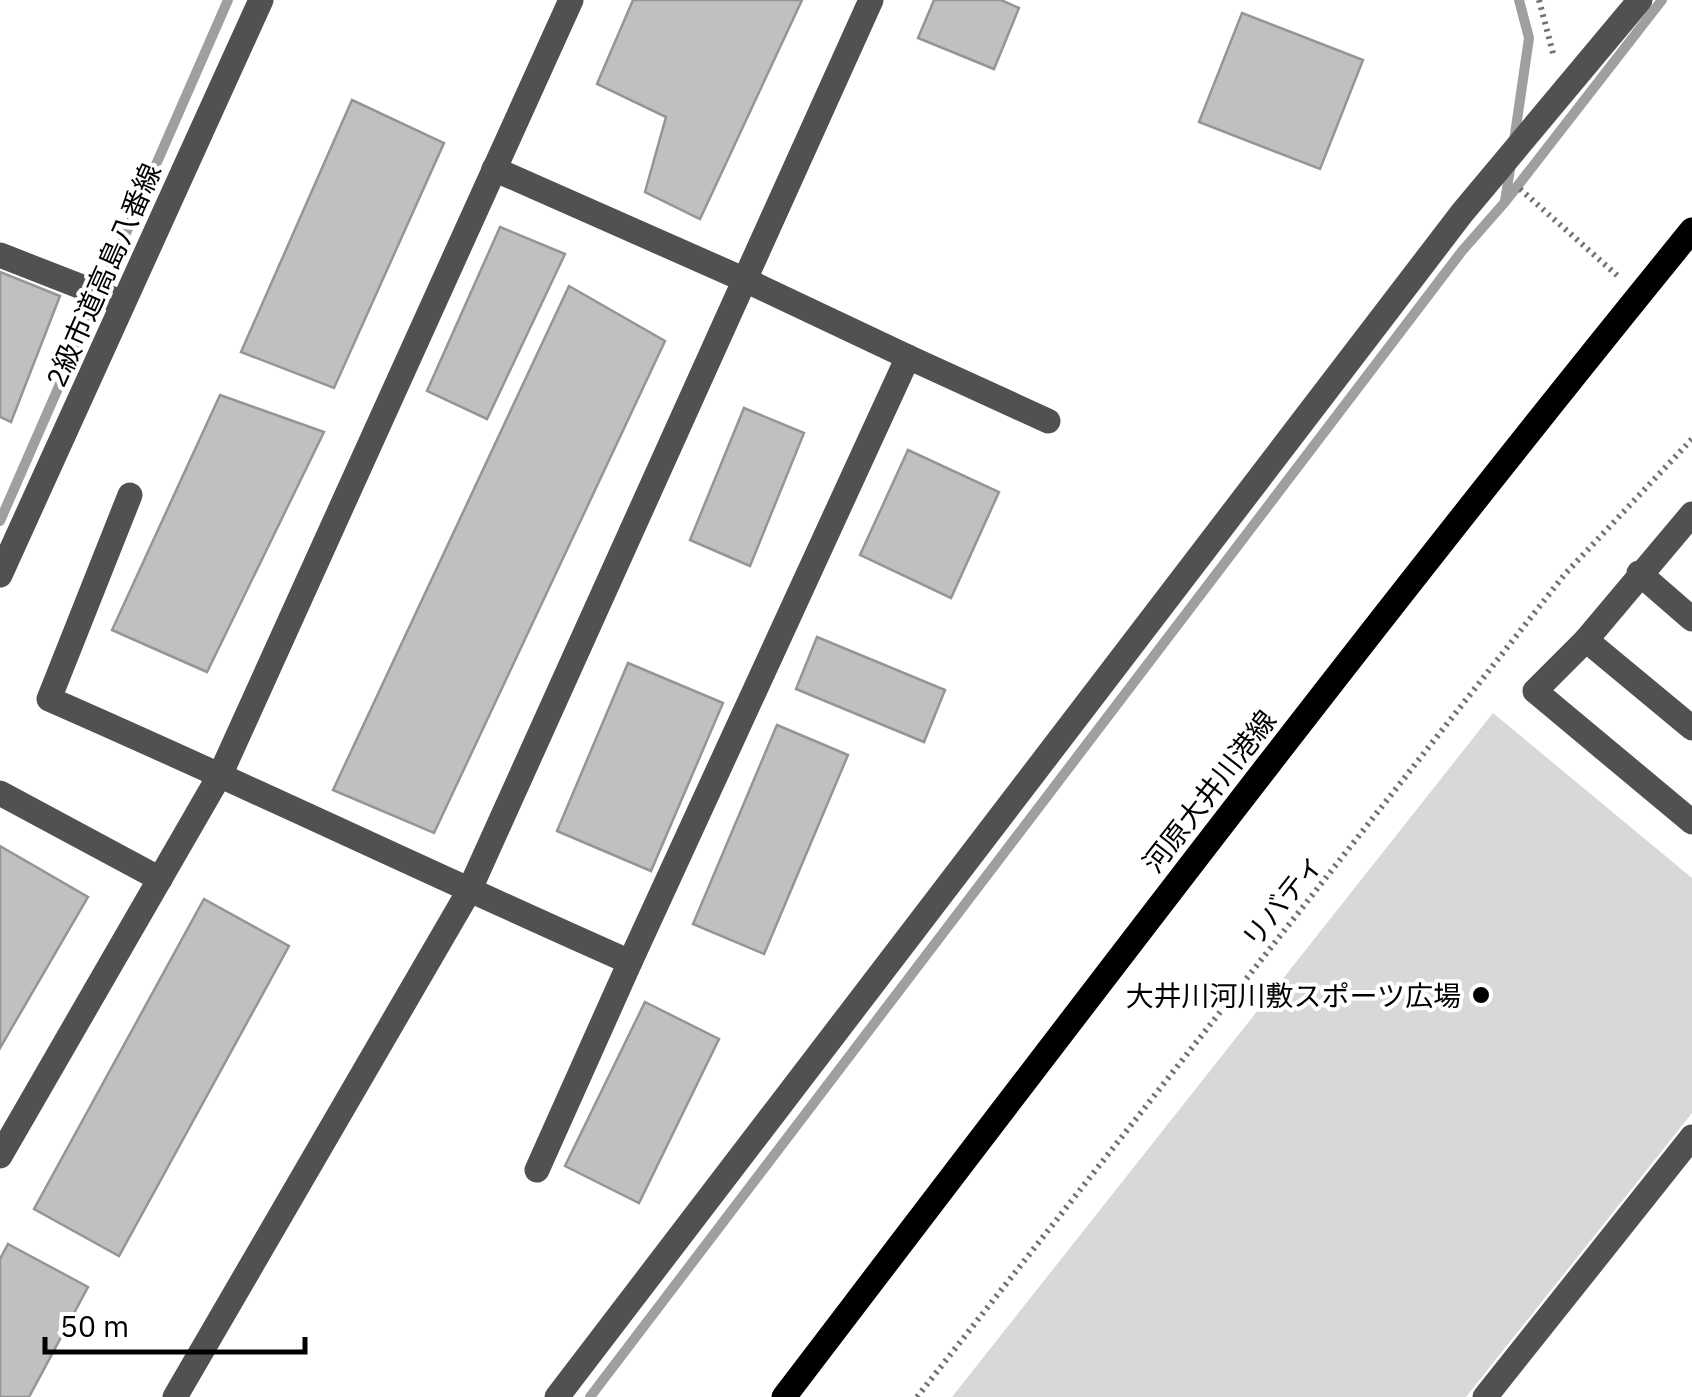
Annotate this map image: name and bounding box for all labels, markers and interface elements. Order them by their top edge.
street label: 2級市道高島八番線 [37,157,169,393]
street label: 河原大井川港線 [1134,702,1284,880]
street label: リバティ [1233,845,1331,955]
place label: 大井川河川敷スポーツ広場 [1126,977,1461,1014]
marker: 大井川河川敷スポーツ広場 [1470,984,1492,1006]
scale bar [45,1292,305,1354]
text: 50 m [60,1306,129,1345]

